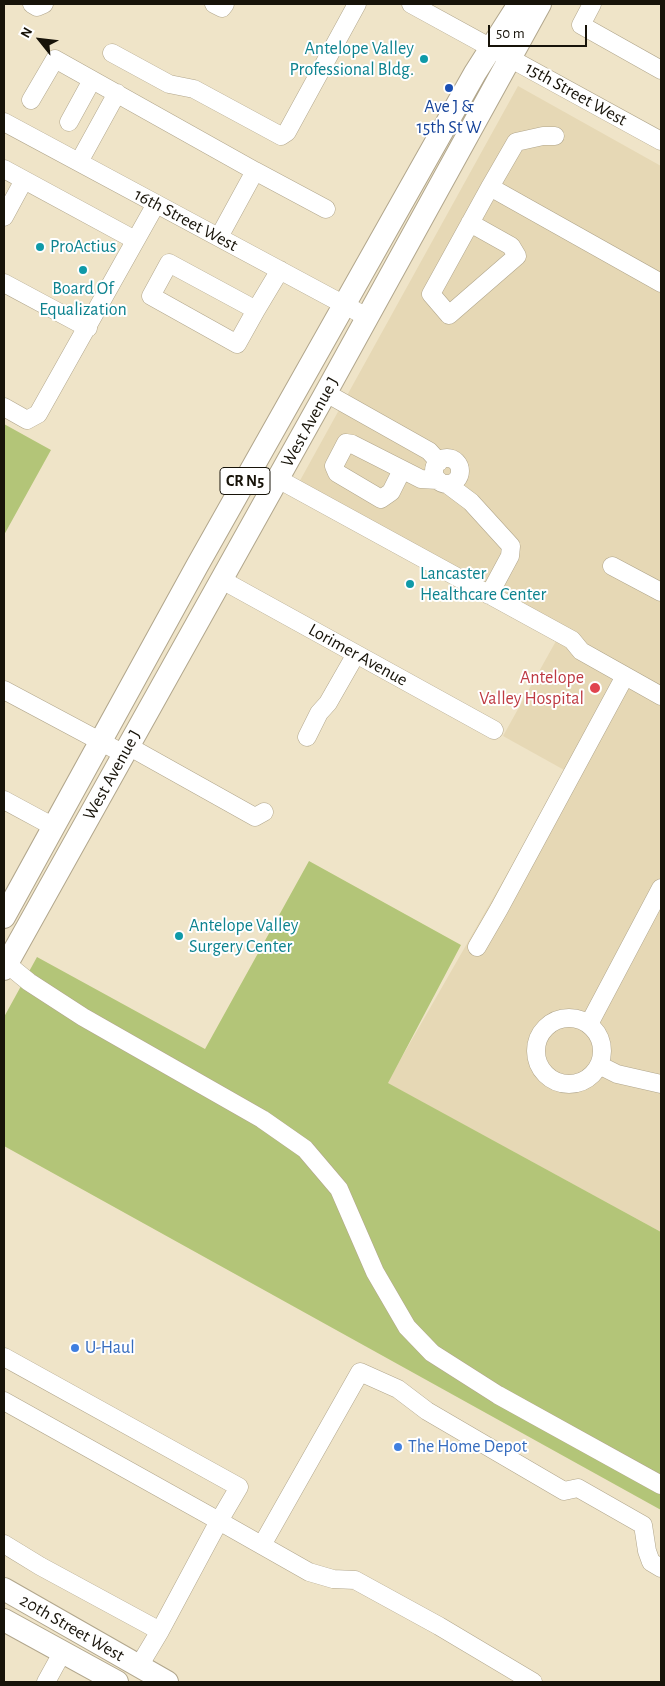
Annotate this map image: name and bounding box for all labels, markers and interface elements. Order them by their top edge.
north arrow [15,15,65,65]
scale bar [490,15,589,47]
text: N [18,25,35,40]
text: 50 m [496,26,525,41]
place label: Antelope Valley Professional Bldg. [290,38,414,80]
marker: Antelope Valley Professional Bldg. [418,53,430,65]
street label: 15th Street West [521,57,631,131]
marker: Ave J & 15th St W [443,82,455,94]
place label: Ave J & 15th St W [416,96,482,138]
street label: 16th Street West [131,184,241,256]
place label: ProActius [50,236,116,258]
marker: ProActius [34,241,46,253]
marker: Board Of Equalization [77,264,89,276]
place label: Board Of Equalization [39,278,127,320]
street label: West Avenue J [276,373,344,471]
road number: CR N5 [220,468,270,494]
place label: Lancaster Healthcare Center [420,563,546,606]
marker: Lancaster Healthcare Center [404,578,416,590]
street label: Lorimer Avenue [305,619,411,691]
place label: Antelope Valley Hospital [479,667,584,710]
marker: Antelope Valley Hospital [588,681,602,695]
street label: West Avenue J [78,726,146,824]
place label: Antelope Valley Surgery Center [189,915,298,958]
marker: Antelope Valley Surgery Center [173,930,185,942]
place label: U-Haul [85,1337,135,1359]
marker: U-Haul [69,1342,81,1354]
place label: The Home Depot [408,1436,527,1458]
marker: The Home Depot [392,1441,404,1453]
street label: 20th Street West [16,1589,128,1667]

